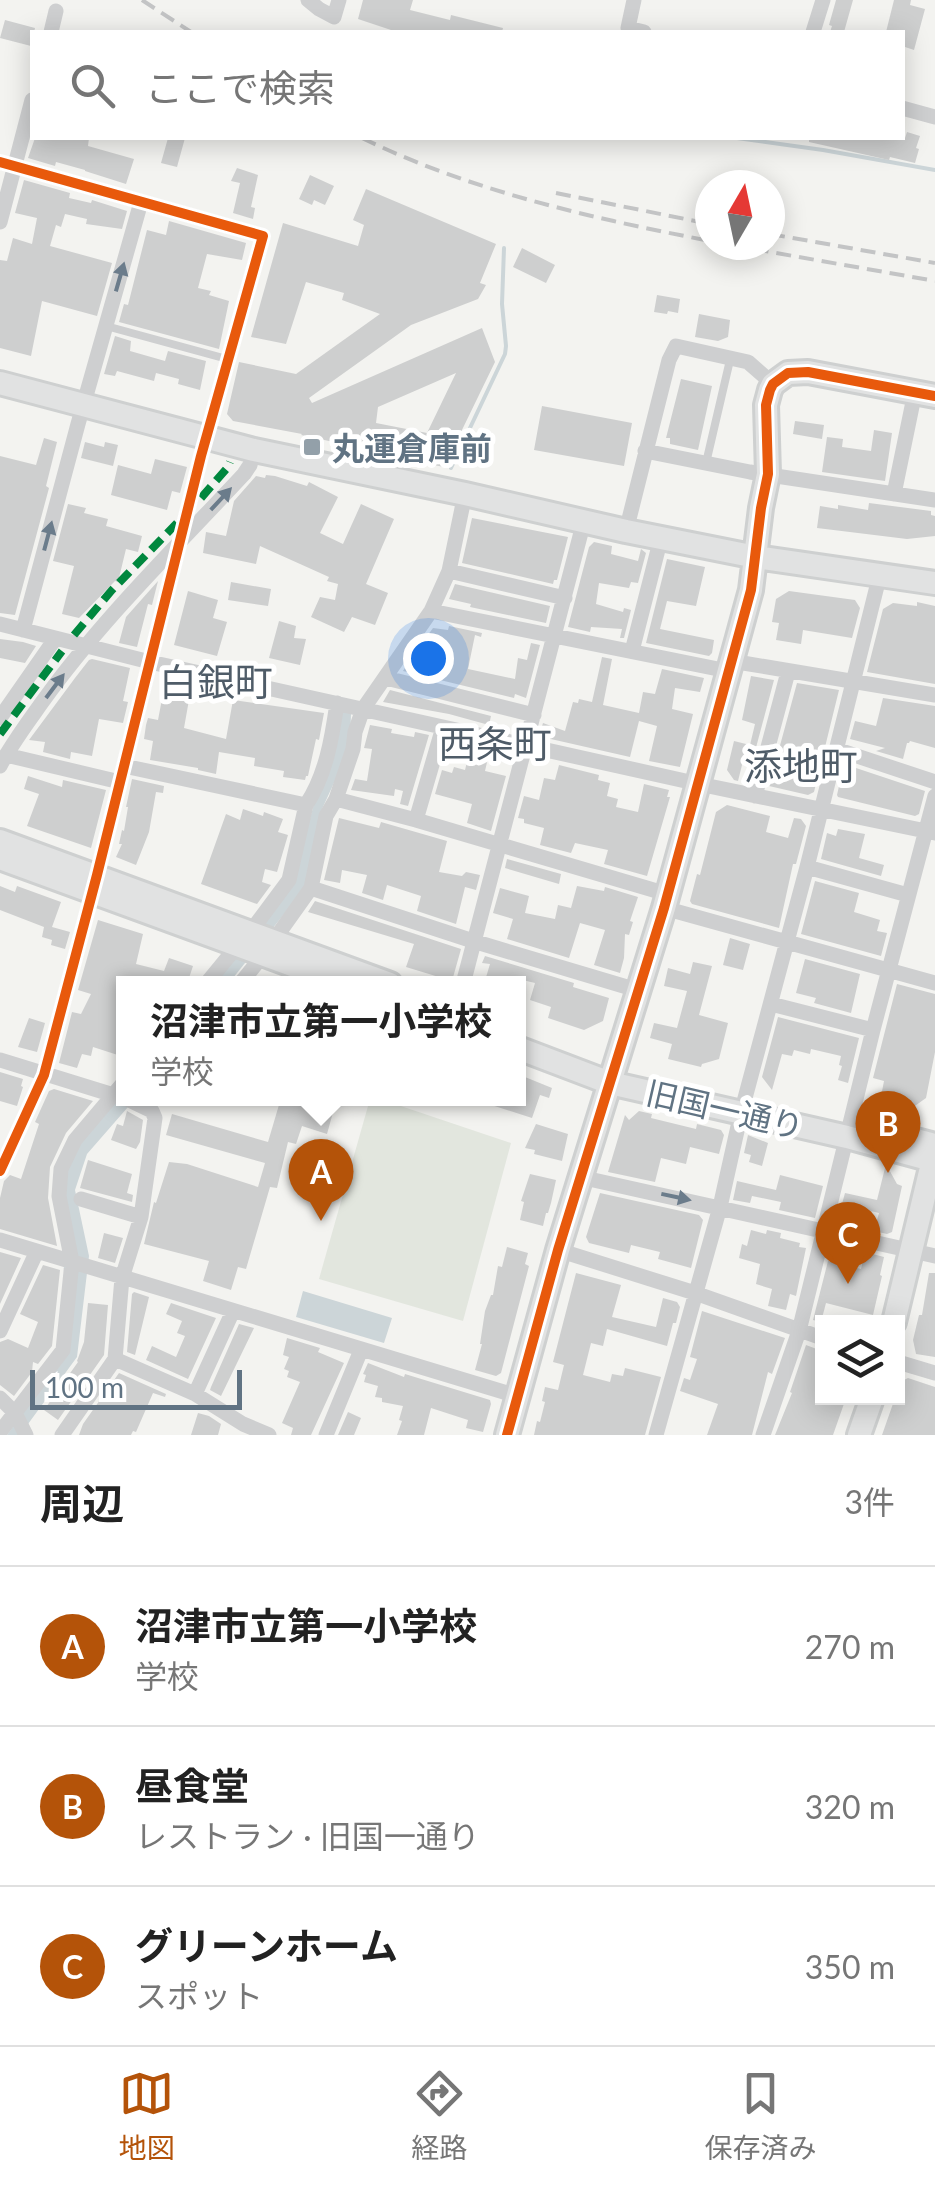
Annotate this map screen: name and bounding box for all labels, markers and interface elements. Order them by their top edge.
search box [30,30,905,140]
icon: search [65,58,120,113]
text: ここで検索 [145,64,335,110]
north arrow [695,170,785,260]
one-way arrow [113,261,128,292]
place label: 丸運倉庫前 [332,428,492,467]
marker: 丸運倉庫前 [301,436,323,458]
one-way arrow [209,487,232,511]
one-way arrow [41,520,57,551]
your location [403,633,454,684]
district label: 白銀町 [159,658,273,704]
one-way arrow [44,673,64,699]
district label: 西条町 [438,720,552,766]
district label: 添地町 [744,742,858,788]
popup [116,976,526,1106]
text: 沼津市立第一小学校 [150,997,492,1043]
text: 学校 [150,1051,214,1090]
street label: 旧国一通り [643,1072,807,1146]
pin: B [856,1090,920,1173]
pin: A [288,1138,354,1221]
one-way arrow [661,1190,692,1206]
pin: C [816,1202,880,1284]
map controls [815,1315,905,1405]
button: layers [815,1315,905,1405]
scale bar [30,1365,242,1410]
text: 100 m [45,1370,124,1404]
text: 周辺 [40,1478,124,1528]
text: 3件 [844,1482,895,1521]
text: 沼津市立第一小学校 [135,1602,477,1648]
text: A [61,1627,84,1666]
text: 270 m [805,1627,895,1666]
text: 学校 [135,1656,199,1695]
text: 昼食堂 [135,1762,249,1808]
text: B [62,1787,83,1826]
text: 320 m [805,1787,895,1826]
text: レストラン · 旧国一通り [135,1816,480,1855]
text: グリーンホーム [135,1922,398,1968]
text: C [62,1947,83,1986]
text: 350 m [805,1947,895,1986]
text: スポット [135,1976,263,2015]
tab: 地図 [118,2066,175,2166]
tab: 経路 [411,2066,468,2166]
tab: 保存済み [704,2066,817,2166]

